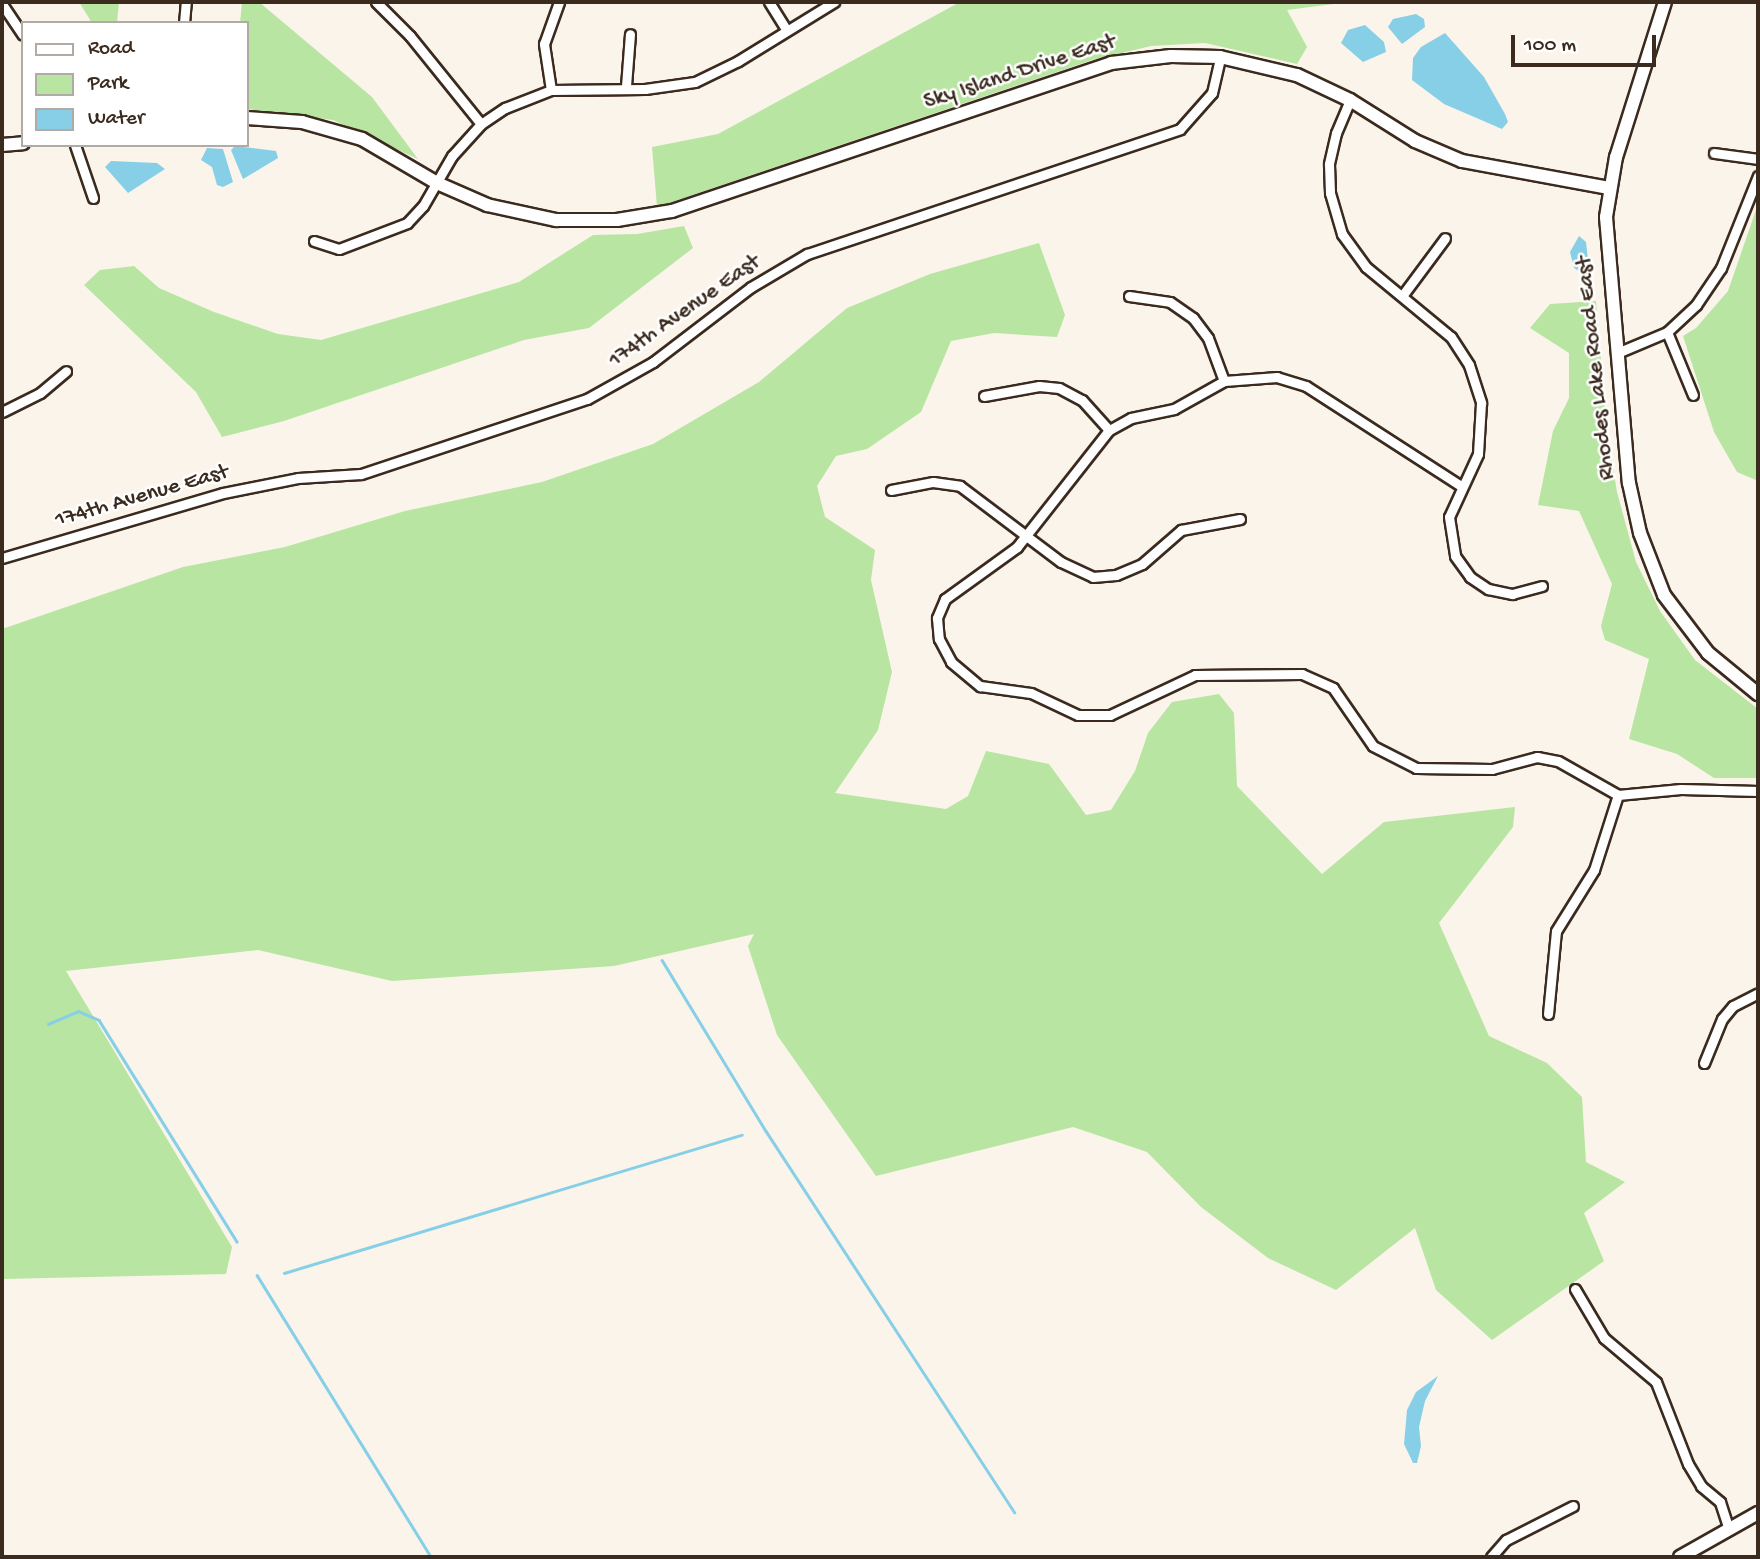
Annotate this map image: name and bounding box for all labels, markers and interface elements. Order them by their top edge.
legend [21,21,248,147]
scale bar [1515,21,1660,65]
street label: Sky Island Drive East [921,29,1119,117]
text: 100 m [1524,34,1576,59]
text: Road [88,37,134,62]
text: Park [88,72,128,97]
text: Water [88,107,144,132]
street label: 174th Avenue East [604,249,766,375]
street label: Rhodes Lake Road East [1572,255,1622,481]
street label: 174th Avenue East [52,459,232,535]

